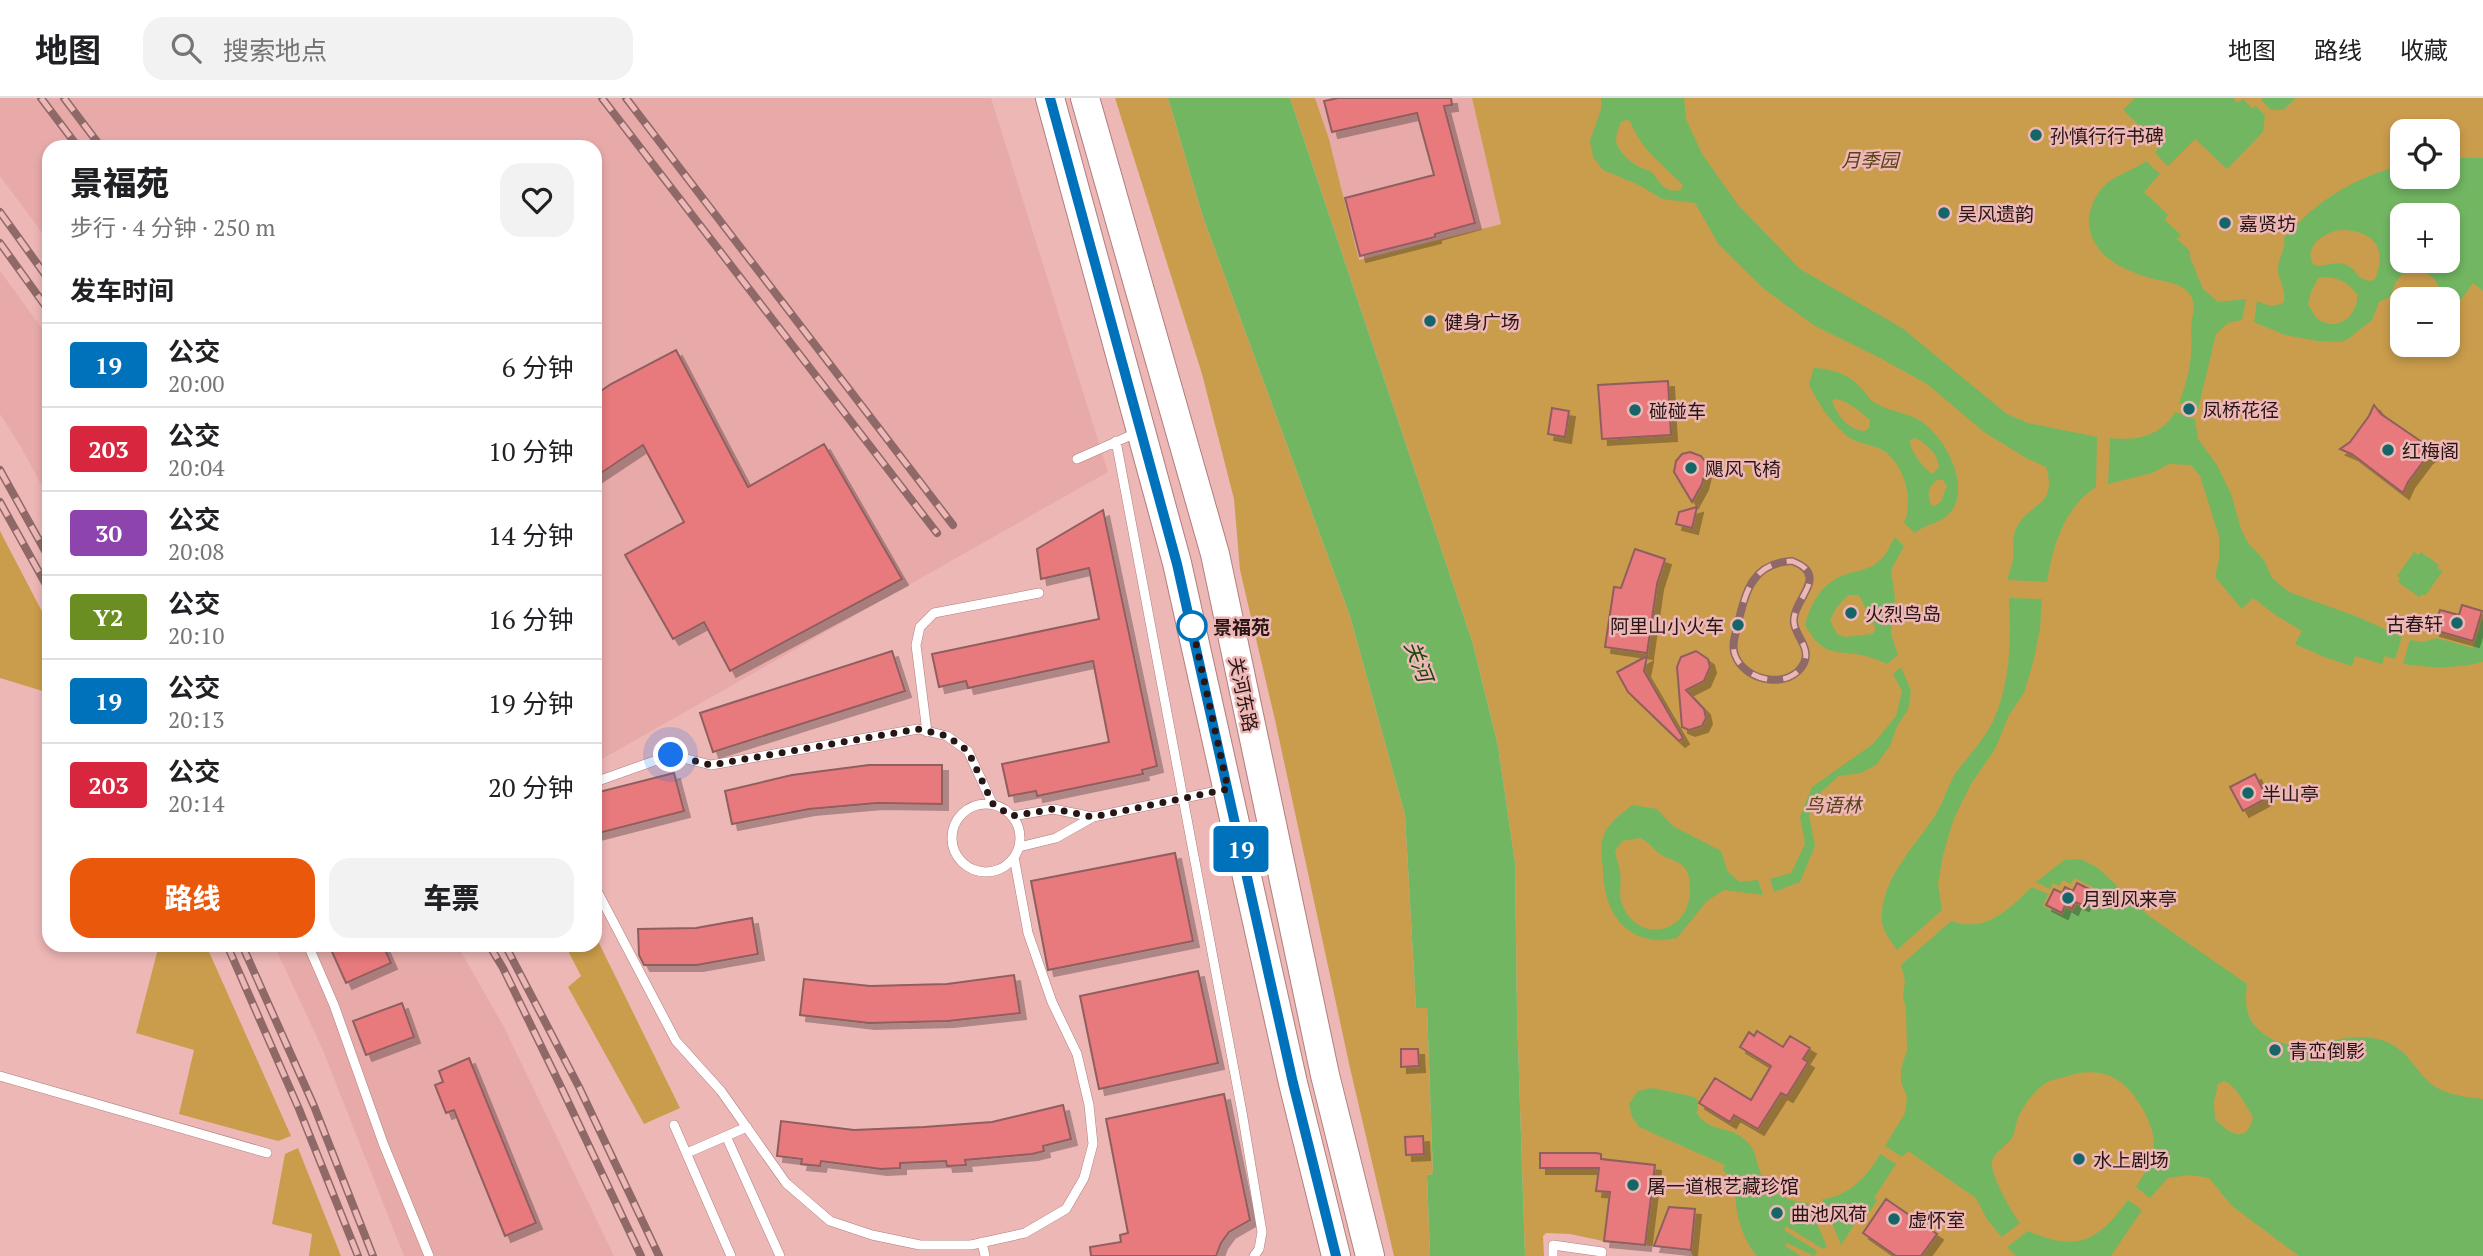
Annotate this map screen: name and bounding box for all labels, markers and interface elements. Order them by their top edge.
search box [143,17,633,80]
text: 地图 [35,28,101,71]
icon: search [167,29,205,67]
text: 搜索地点 [223,33,327,67]
text: 地图 [2228,34,2276,66]
text: 路线 [2314,34,2362,66]
text: 收藏 [2400,34,2448,66]
map controls [2390,119,2460,357]
button: locate [2390,119,2460,189]
place label: 孙慎行行书碑 [2050,123,2164,148]
marker: 孙慎行行书碑 [2028,127,2044,143]
park label: 月季园 [1841,147,1901,172]
text: 景福苑 [70,161,169,204]
button: heart [500,163,574,237]
place label: 吴风遗韵 [1958,201,2034,226]
button: + [2390,203,2460,273]
marker: 吴风遗韵 [1936,205,1952,221]
place label: 嘉贤坊 [2239,211,2296,236]
text: 步行 · 4 分钟 · 250 m [70,212,275,243]
marker: 嘉贤坊 [2217,215,2233,231]
text: 发车时间 [70,273,174,307]
button: − [2390,287,2460,357]
place label: 健身广场 [1444,309,1520,334]
marker: 健身广场 [1422,313,1438,329]
text: 公交 [168,334,220,368]
text: 19 [95,349,122,381]
text: 6 分钟 [502,350,574,384]
text: 20:00 [168,368,225,399]
place label: 凤桥花径 [2203,397,2279,422]
place label: 碰碰车 [1649,398,1706,423]
marker: 凤桥花径 [2181,401,2197,417]
marker: 碰碰车 [1627,402,1643,418]
text: 公交 [168,418,220,452]
text: 203 [88,433,129,465]
text: 10 分钟 [488,434,574,468]
place label: 红梅阁 [2402,438,2459,463]
marker: 红梅阁 [2380,442,2396,458]
text: 20:04 [168,452,225,483]
place label: 飓风飞椅 [1705,456,1781,481]
marker: 飓风飞椅 [1683,460,1699,476]
text: 公交 [168,502,220,536]
text: 30 [95,517,122,549]
text: 14 分钟 [488,518,574,552]
text: 20:08 [168,536,225,567]
text: 公交 [168,586,220,620]
text: Y2 [93,601,124,633]
place label: 火烈鸟岛 [1865,601,1941,626]
text: 16 分钟 [488,602,574,636]
marker: 火烈鸟岛 [1843,605,1859,621]
marker: 景福苑 [1177,611,1207,641]
place label: 古春轩 [2386,611,2443,636]
place label: 阿里山小火车 [1610,613,1724,638]
place label: 景福苑 [1213,614,1270,639]
marker: 古春轩 [2449,615,2465,631]
marker: 阿里山小火车 [1730,617,1746,633]
text: 20:10 [168,620,225,651]
water label: 关河 [1398,636,1441,689]
street label: 关河东路 [1224,654,1264,734]
text: 公交 [168,670,220,704]
text: 19 [95,685,122,717]
text: 19 分钟 [488,686,574,720]
text: 20:13 [168,704,225,735]
your location [653,737,688,772]
text: 公交 [168,754,220,788]
text: 203 [88,769,129,801]
text: 20 分钟 [488,770,574,804]
place label: 半山亭 [2262,781,2319,806]
marker: 半山亭 [2240,785,2256,801]
text: 20:14 [168,788,225,819]
park label: 鸟语林 [1804,792,1863,817]
line badge: 19 [1210,826,1272,872]
text: 19 [1227,833,1255,865]
button: 路线 [70,858,315,938]
button: 车票 [329,858,574,938]
place label: 月到风来亭 [2082,886,2177,911]
marker: 月到风来亭 [2060,890,2076,906]
place label: 青峦倒影 [2289,1038,2365,1063]
marker: 青峦倒影 [2267,1042,2283,1058]
place label: 水上剧场 [2093,1147,2169,1172]
marker: 水上剧场 [2071,1151,2087,1167]
place label: 屠一道根艺藏珍馆 [1647,1173,1799,1198]
marker: 屠一道根艺藏珍馆 [1625,1177,1641,1193]
place label: 曲池风荷 [1791,1201,1867,1226]
marker: 曲池风荷 [1769,1205,1785,1221]
place label: 虚怀室 [1908,1207,1965,1232]
marker: 虚怀室 [1886,1211,1902,1227]

